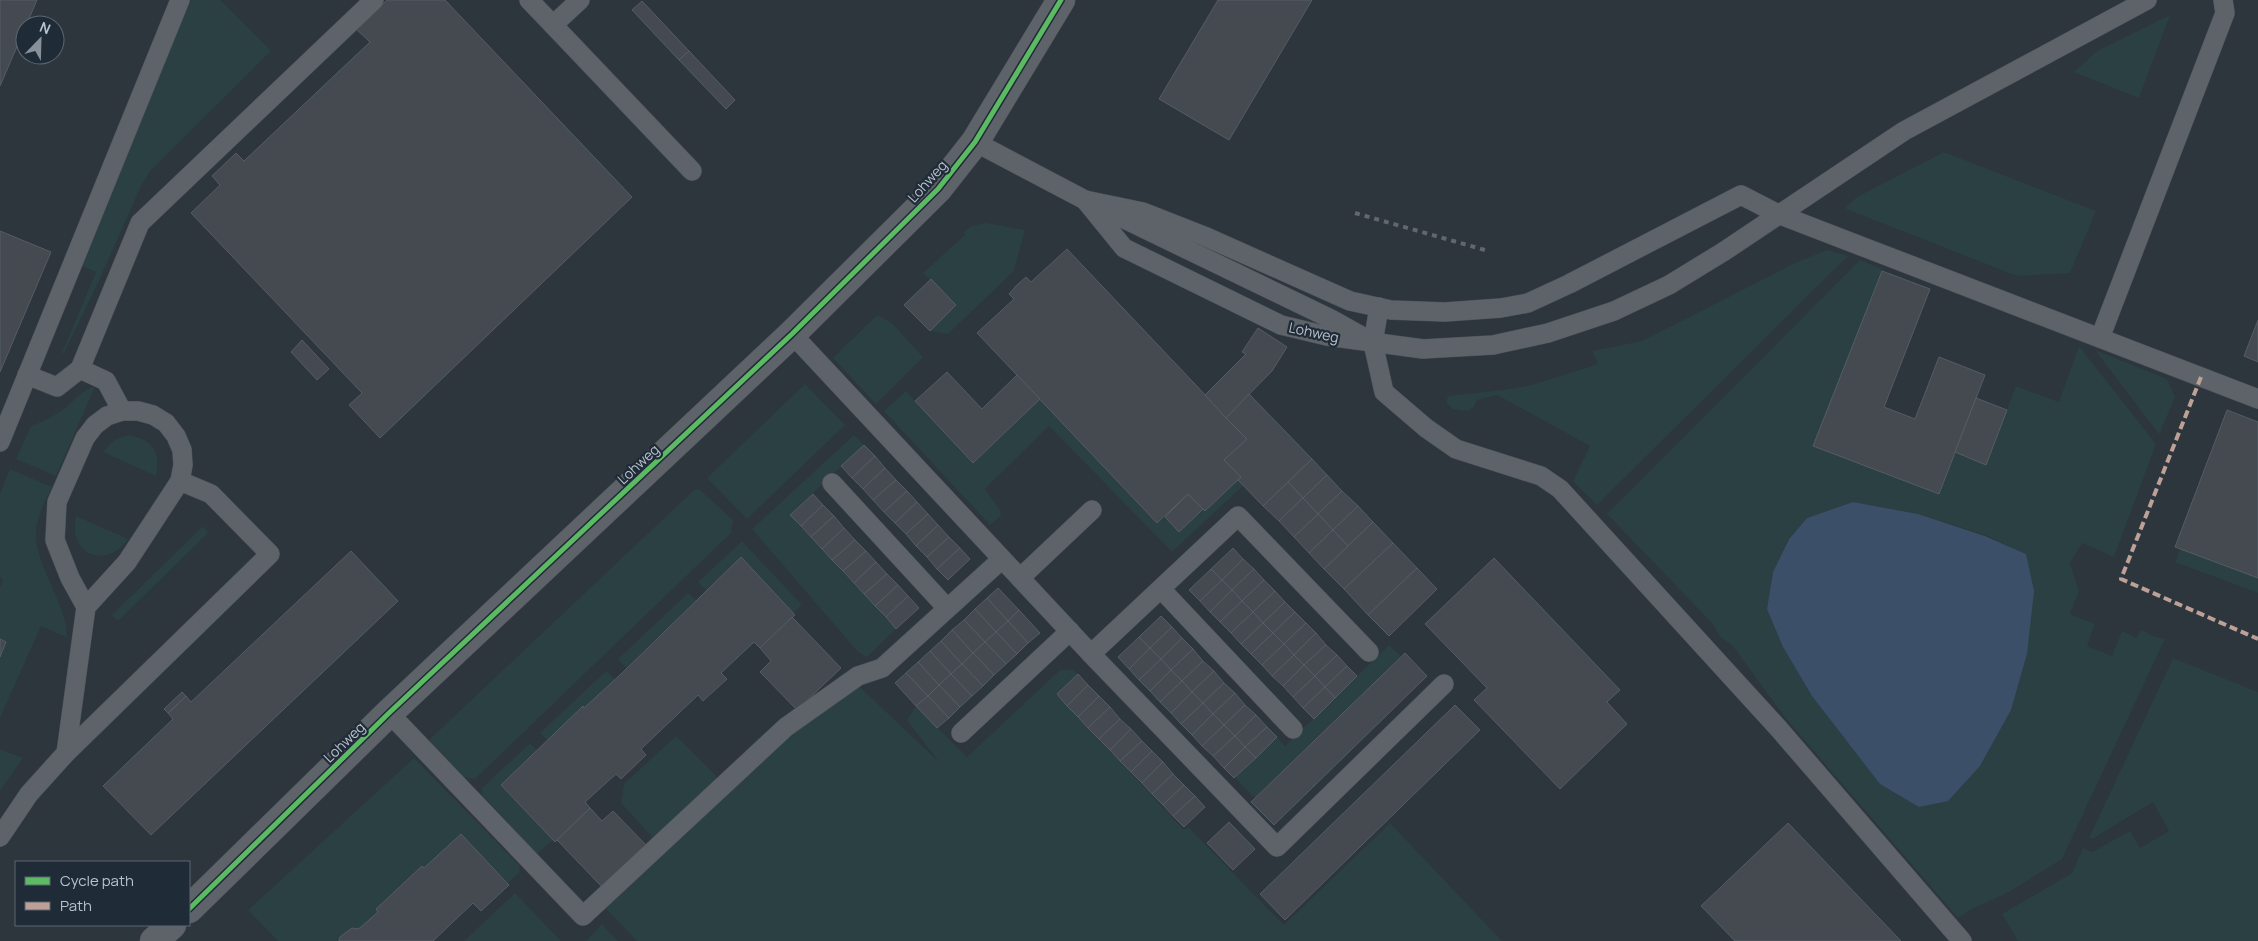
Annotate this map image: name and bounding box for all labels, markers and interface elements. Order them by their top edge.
north arrow [15,15,65,65]
text: N [37,17,54,38]
street label: Lohweg [903,156,951,206]
street label: Lohweg [1287,317,1341,347]
street label: Lohweg [613,440,663,488]
street label: Lohweg [319,718,369,766]
legend [15,861,190,926]
text: Cycle path [60,870,134,891]
text: Path [60,895,92,916]

